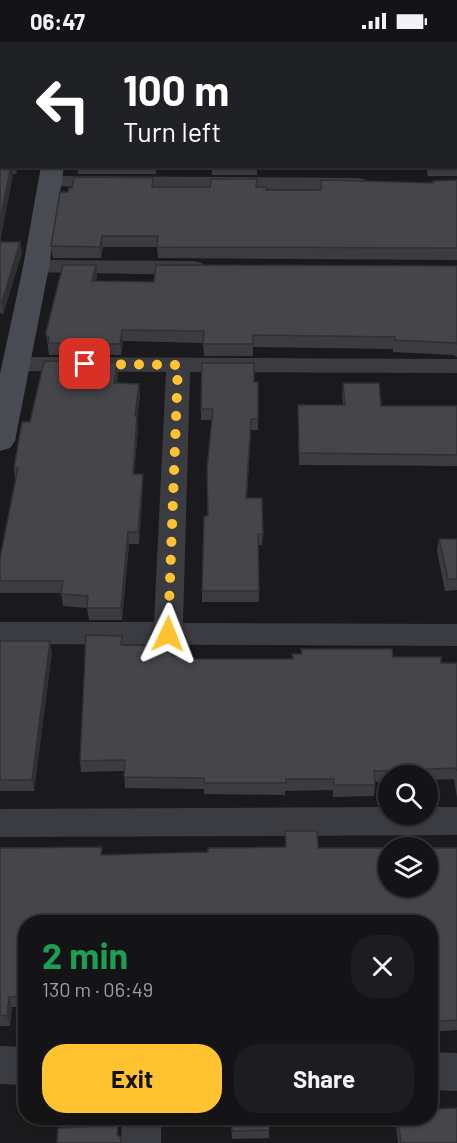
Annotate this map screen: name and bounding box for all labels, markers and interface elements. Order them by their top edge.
text: 06:47 [30,8,85,34]
text: 100 m [123,64,229,114]
icon: left [24,66,102,144]
text: Turn left [123,115,221,147]
pin [59,338,110,389]
icon: arrive [68,347,101,380]
position arrow [136,602,200,666]
map controls [378,765,438,897]
button: search [378,765,438,825]
button: layers [378,837,438,897]
text: 2 min [42,933,128,976]
button: close [351,935,414,998]
text: 130 m · 06:49 [42,977,153,1001]
button: Exit [42,1044,222,1113]
button: Share [234,1044,414,1113]

